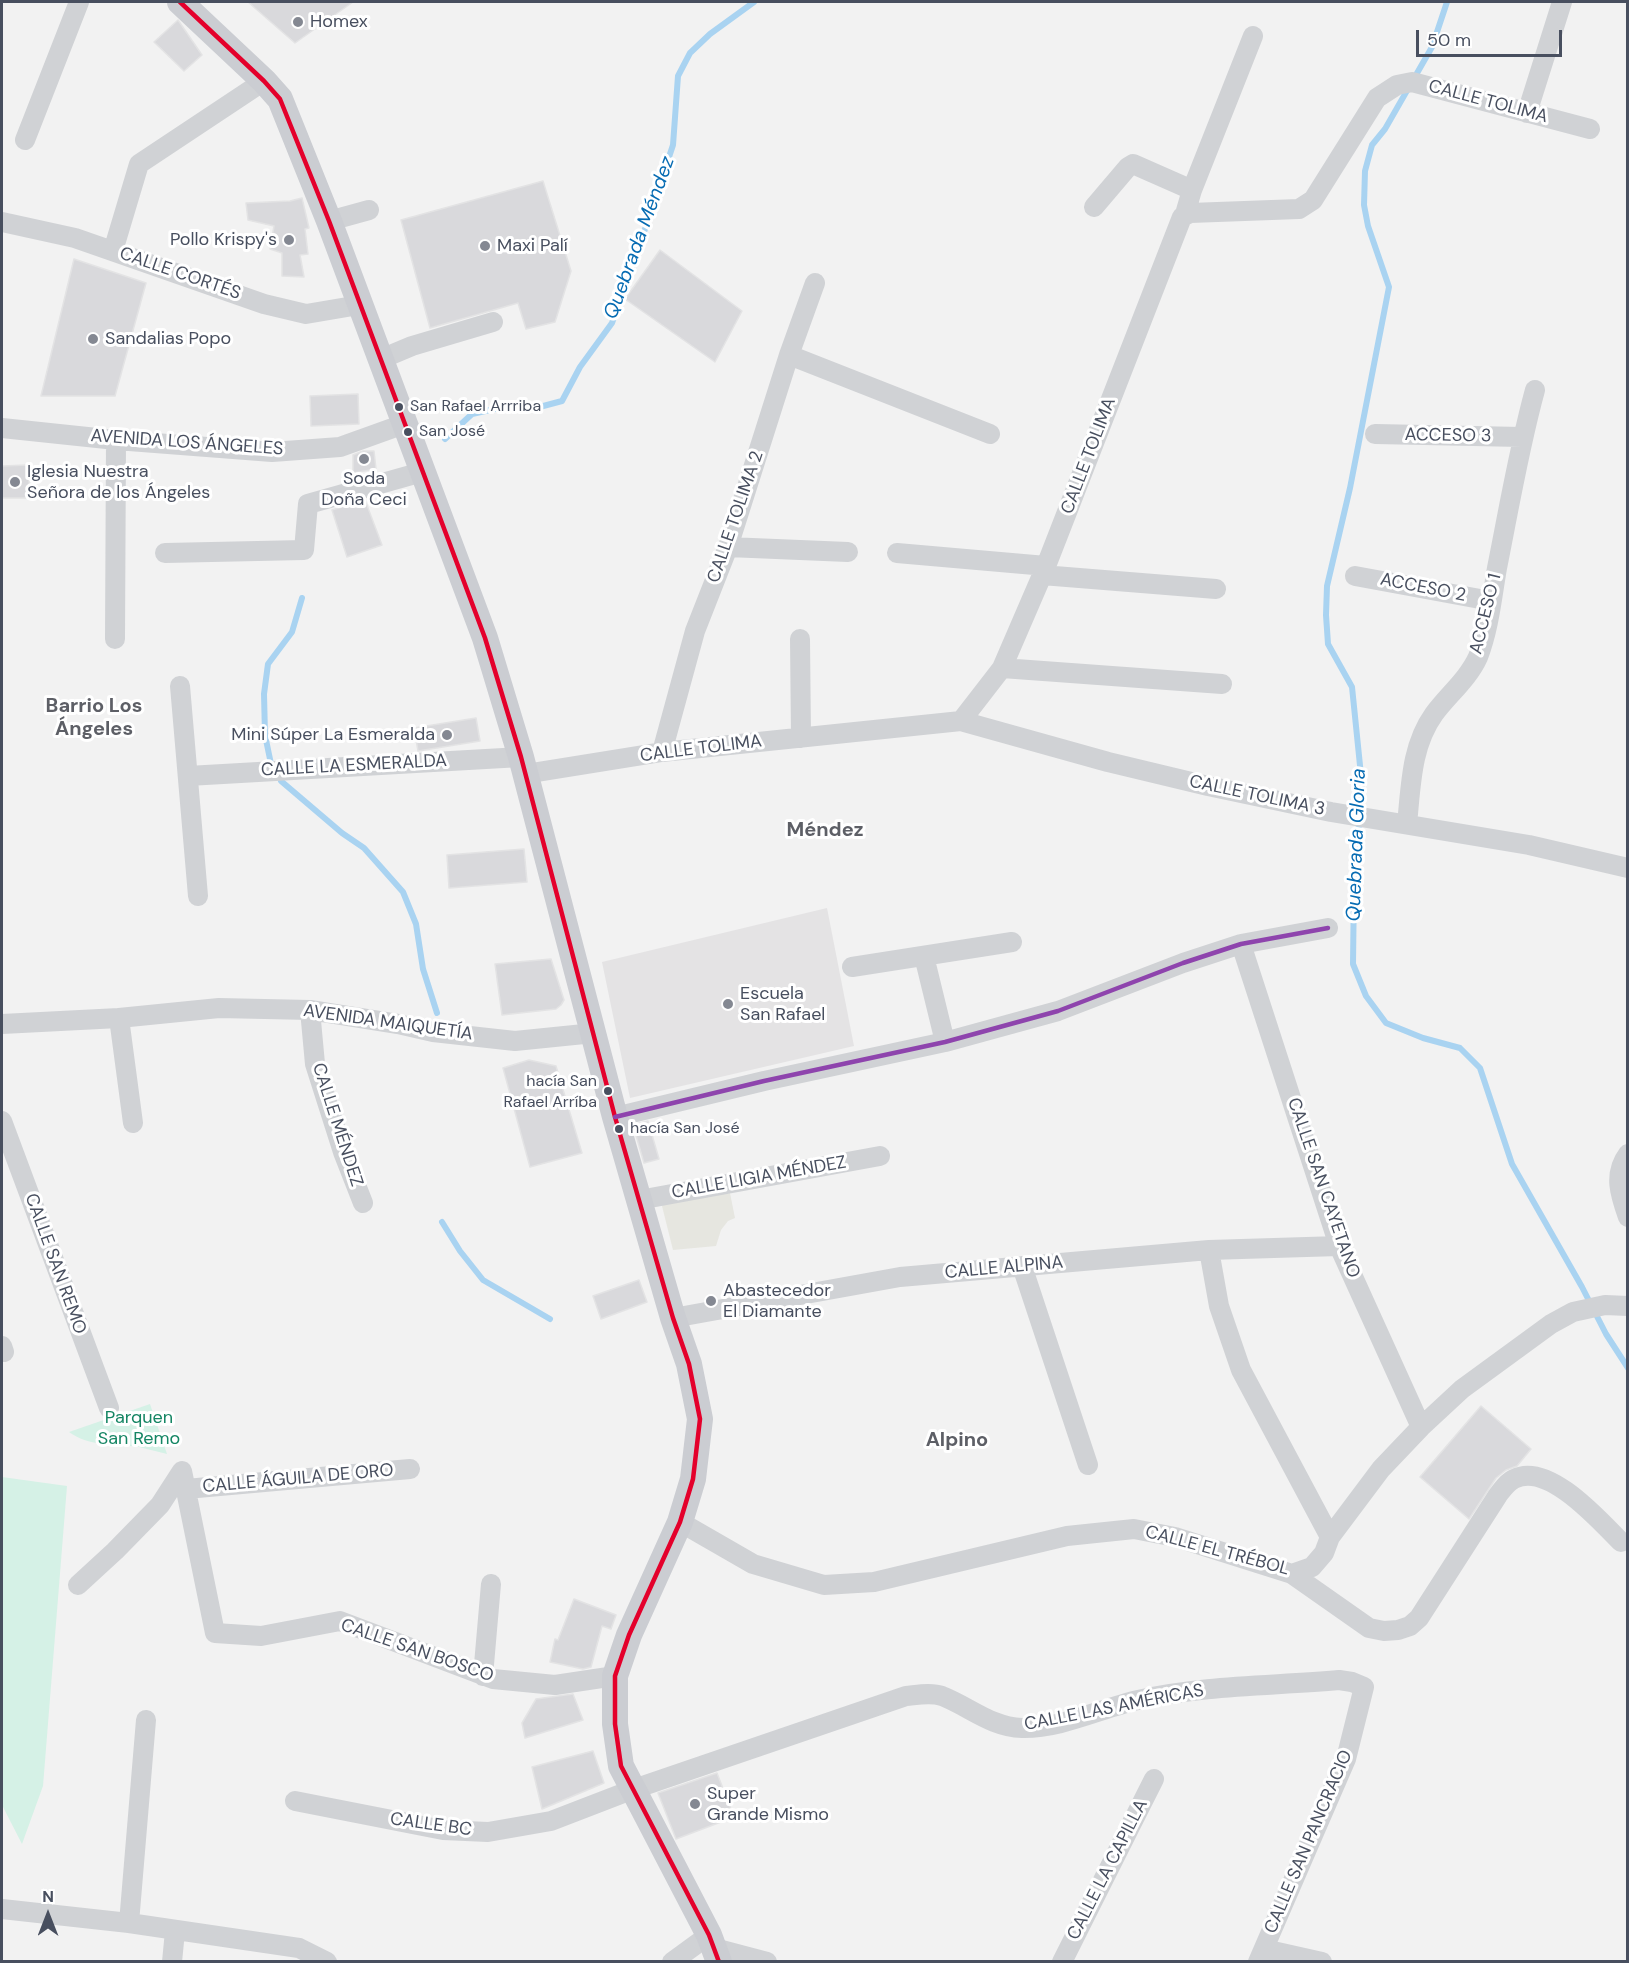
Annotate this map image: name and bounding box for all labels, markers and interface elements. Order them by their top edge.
place label: Homex [310,11,368,33]
marker: Homex [291,15,305,29]
scale bar [1419,18,1564,56]
text: 50 m [1427,28,1471,52]
street label: CALLE TOLIMA [1426,76,1550,128]
water label: Quebrada Méndez [599,153,681,323]
place label: Pollo Krispy's [170,229,277,251]
marker: Pollo Krispy's [282,233,296,247]
place label: Maxi Palí [497,235,568,257]
marker: Maxi Palí [478,239,492,253]
street label: CALLE CORTÉS [117,243,243,305]
place label: Sandalias Popo [105,328,231,350]
marker: Sandalias Popo [86,332,100,346]
street label: CALLE TOLIMA [1057,395,1121,517]
place label: San Rafael Arrriba [410,397,541,417]
marker: San Rafael Arrriba [393,401,405,413]
place label: San José [419,422,485,442]
street label: ACCESO 3 [1404,424,1492,448]
street label: AVENIDA LOS ÁNGELES [90,425,284,461]
marker: San José [402,426,414,438]
street label: CALLE TOLIMA 2 [703,448,769,586]
marker: Soda Doña Ceci [357,452,371,466]
place label: Iglesia Nuestra Señora de los Ángeles [27,461,210,504]
place label: Soda Doña Ceci [321,468,407,510]
marker: Iglesia Nuestra Señora de los Ángeles [8,475,22,489]
street label: ACCESO 2 [1378,569,1468,607]
street label: ACCESO 1 [1466,572,1506,656]
district label: Barrio Los Ángeles [46,695,142,742]
place label: Mini Súper La Esmeralda [231,724,435,746]
marker: Mini Súper La Esmeralda [440,728,454,742]
street label: CALLE TOLIMA [639,731,763,767]
street label: CALLE LA ESMERALDA [260,750,448,782]
water label: Quebrada Gloria [1342,768,1372,922]
street label: CALLE TOLIMA 3 [1187,771,1327,821]
district label: Méndez [786,819,864,843]
place label: Escuela San Rafael [740,983,825,1026]
marker: Escuela San Rafael [721,997,735,1011]
street label: AVENIDA MAIQUETÍA [302,1000,474,1046]
street label: CALLE MÉNDEZ [307,1061,367,1189]
place label: hacía San Rafael Arríba [504,1072,597,1110]
marker: hacía San Rafael Arríba [602,1085,614,1097]
street label: CALLE SAN CAYETANO [1282,1095,1364,1281]
place label: hacía San José [630,1119,740,1139]
marker: hacía San José [613,1123,625,1135]
street label: CALLE LIGIA MÉNDEZ [670,1152,848,1204]
street label: CALLE SAN REMO [20,1191,90,1337]
street label: CALLE ALPINA [944,1252,1064,1284]
place label: Abastecedor El Diamante [723,1280,831,1322]
marker: Abastecedor El Diamante [704,1294,718,1308]
park label: Parquen San Remo [98,1407,180,1450]
district label: Alpino [926,1429,988,1453]
street label: CALLE ÁGUILA DE ORO [202,1460,394,1498]
street label: CALLE EL TRÉBOL [1143,1521,1291,1581]
street label: CALLE SAN BOSCO [338,1615,496,1687]
street label: CALLE LAS AMÉRICAS [1022,1680,1206,1736]
street label: CALLE SAN PANCRACIO [1261,1747,1357,1937]
place label: Super Grande Mismo [707,1783,829,1826]
street label: CALLE LA CAPILLA [1063,1796,1153,1944]
marker: Super Grande Mismo [688,1797,702,1811]
street label: CALLE BC [389,1809,473,1841]
north arrow [18,1885,78,1945]
text: N [42,1886,54,1907]

